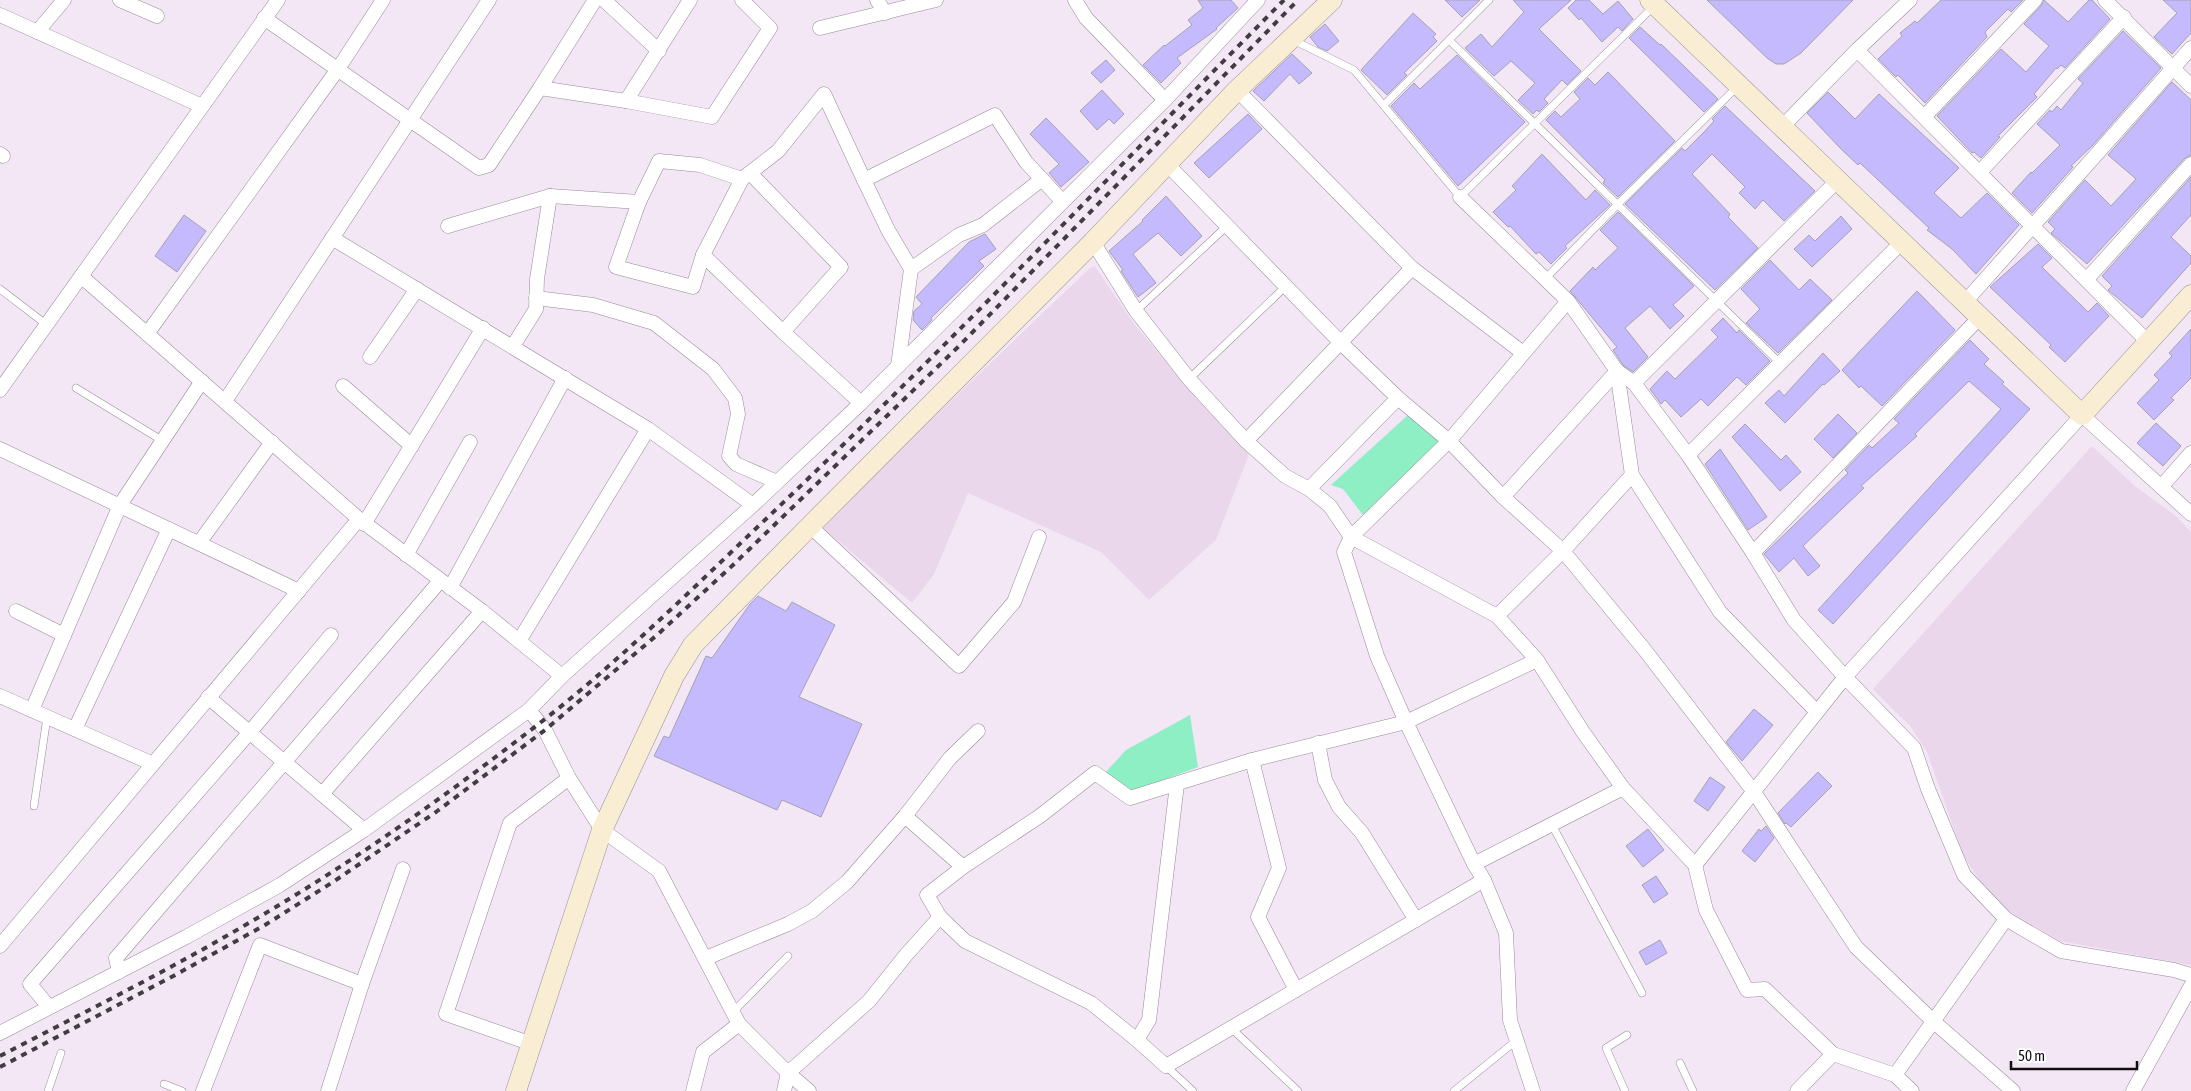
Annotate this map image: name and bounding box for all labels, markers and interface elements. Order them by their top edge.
scale bar [2011,1038,2137,1070]
text: 50 m [2018,1047,2045,1064]

